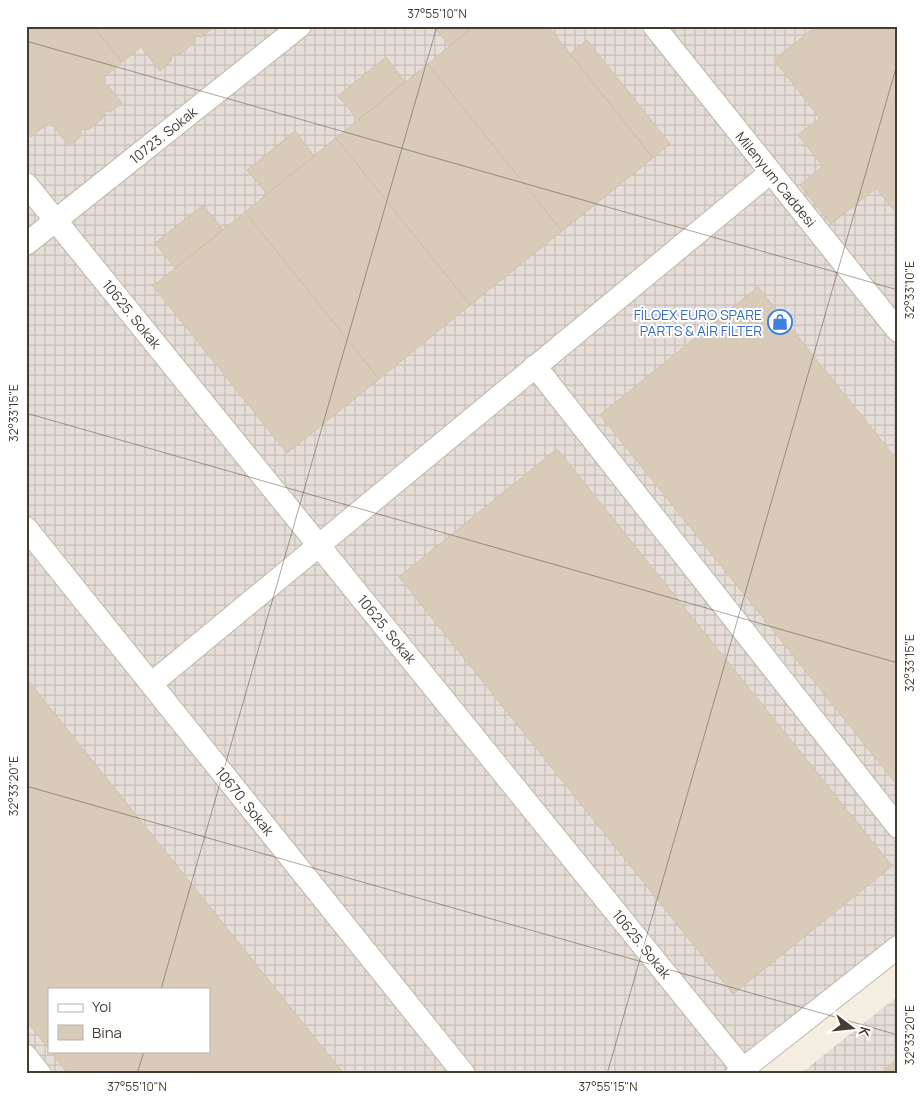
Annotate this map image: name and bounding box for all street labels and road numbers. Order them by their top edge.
street label: 10723. Sokak [125,101,202,168]
street label: Milenyum Caddesi [732,127,820,231]
street label: 10625. Sokak [98,276,166,353]
street label: 10625. Sokak [353,591,421,668]
street label: 10670. Sokak [211,763,279,840]
street label: 10625. Sokak [608,906,676,983]

